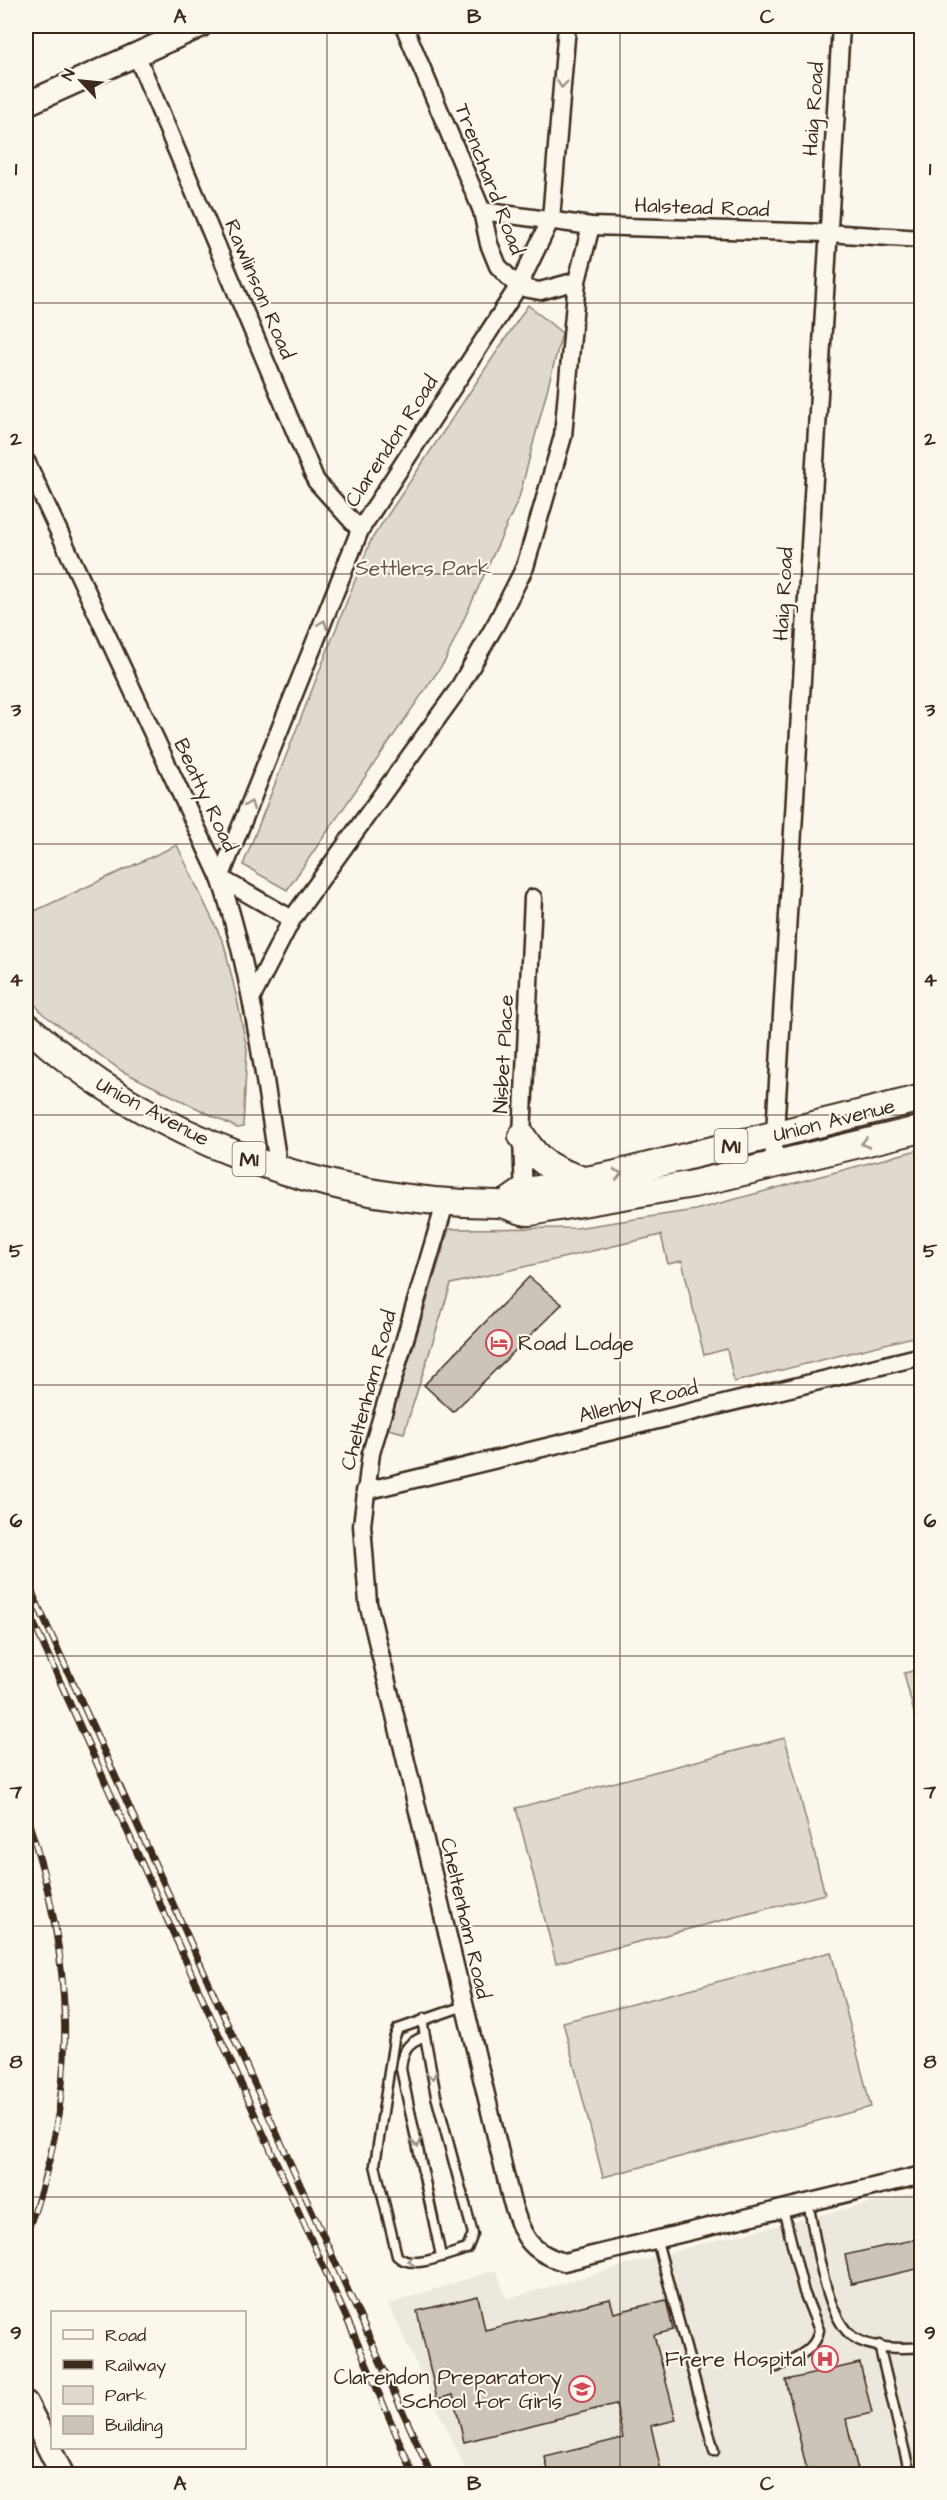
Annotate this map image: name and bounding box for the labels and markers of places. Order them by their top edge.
hotel icon: Road Lodge [484,1328,514,1358]
place label: Road Lodge [518,1329,634,1360]
hospital icon: Frere Hospital [810,2344,840,2374]
place label: Frere Hospital [665,2345,806,2375]
place label: Clarendon Preparatory School for Girls [334,2363,562,2416]
school or university icon: Clarendon Preparatory School for Girls [567,2374,597,2404]

